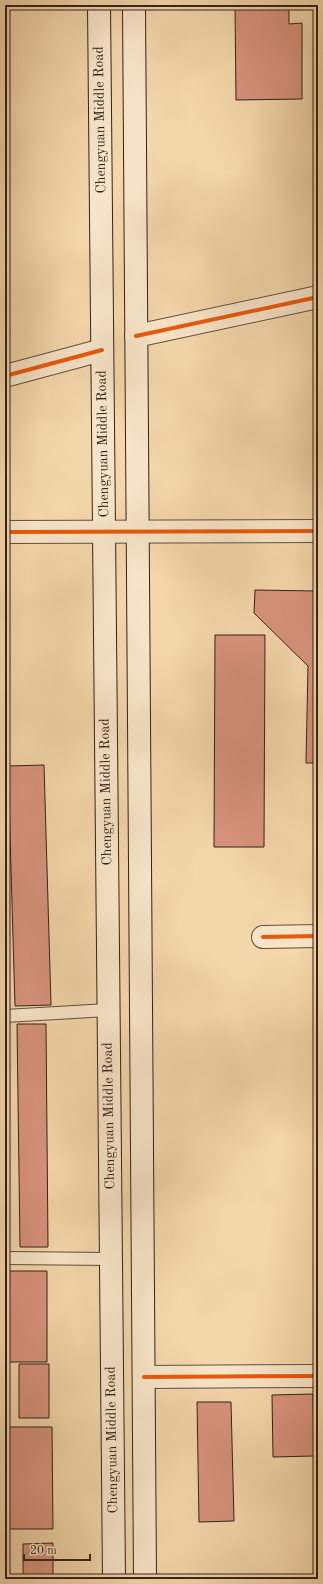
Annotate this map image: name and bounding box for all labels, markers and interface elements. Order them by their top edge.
street label: Chengyuan Middle Road [92,46,108,194]
street label: Chengyuan Middle Road [95,370,111,518]
street label: Chengyuan Middle Road [98,718,114,866]
street label: Chengyuan Middle Road [101,1042,117,1190]
street label: Chengyuan Middle Road [104,1366,120,1514]
scale bar [24,1536,90,1562]
text: 20 m [30,1545,57,1557]

